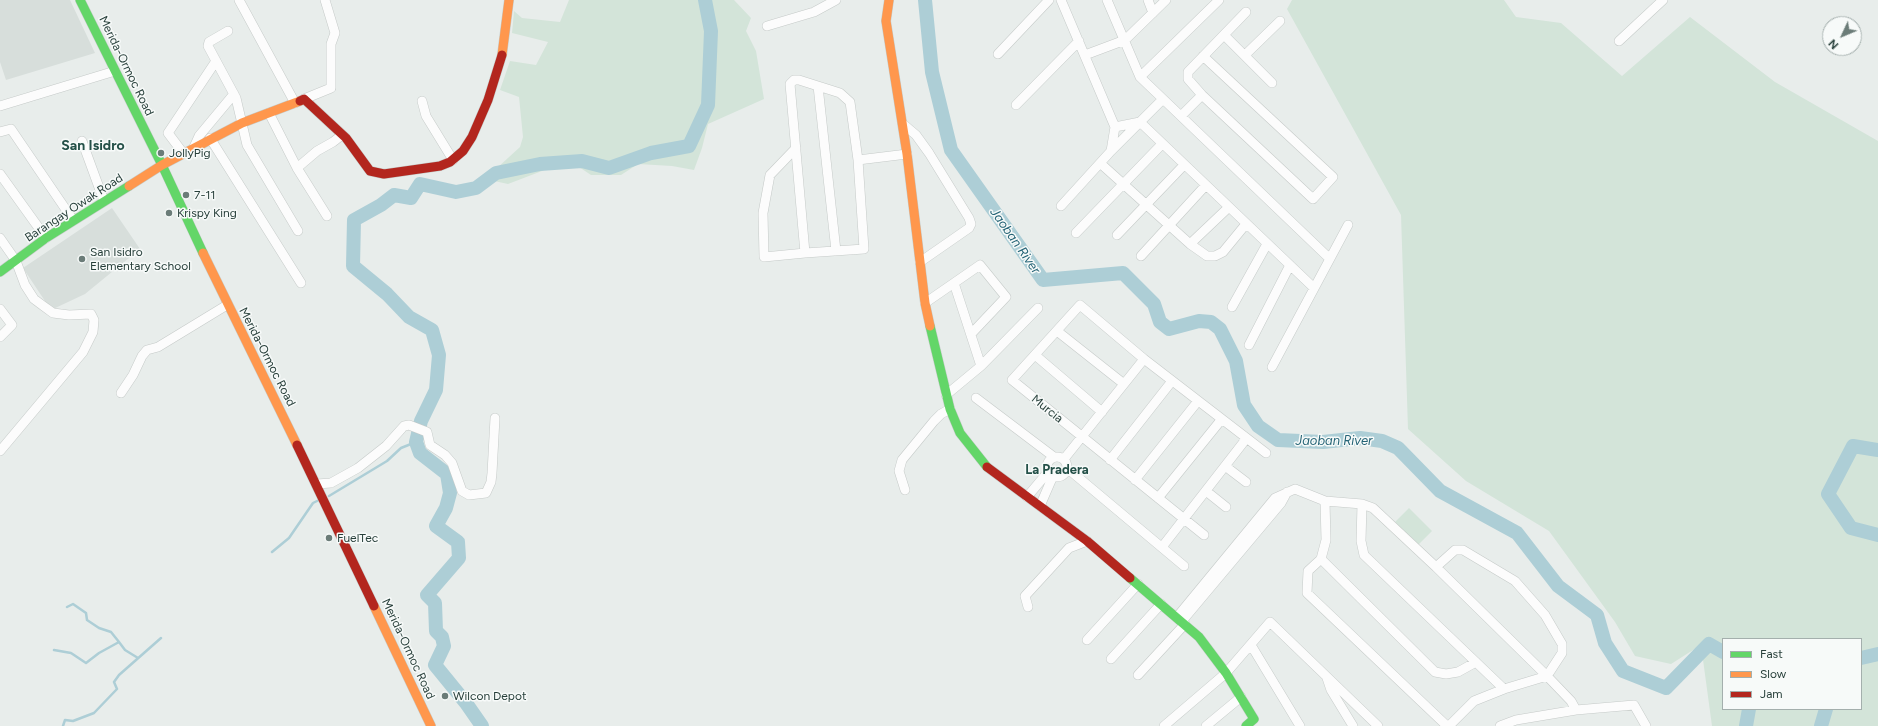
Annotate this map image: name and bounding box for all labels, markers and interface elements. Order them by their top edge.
street label: Merida-Ormoc Road [96,14,156,118]
north arrow [1822,16,1862,56]
text: N [1826,36,1841,52]
district label: San Isidro [61,138,125,154]
place label: JollyPig [169,146,211,160]
marker: JollyPig [156,148,166,158]
street label: Barangay Owak Road [22,171,126,245]
place label: 7-11 [194,188,215,202]
marker: 7-11 [181,190,191,200]
water label: Jaoban River [987,205,1043,277]
place label: Krispy King [177,206,237,220]
marker: Krispy King [164,208,174,218]
place label: San Isidro Elementary School [90,245,191,273]
marker: San Isidro Elementary School [77,254,87,264]
street label: Merida-Ormoc Road [236,305,298,409]
street label: Murcia [1028,392,1066,426]
water label: Jaoban River [1296,433,1372,449]
district label: La Pradera [1025,462,1089,478]
place label: FuelTec [337,531,378,545]
marker: FuelTec [324,533,334,543]
street label: Merida-Ormoc Road [378,596,438,702]
legend [1722,638,1862,710]
text: Fast [1760,647,1783,661]
text: Slow [1760,667,1786,681]
text: Jam [1760,687,1783,701]
place label: Wilcon Depot [453,689,526,703]
marker: Wilcon Depot [440,691,450,701]

